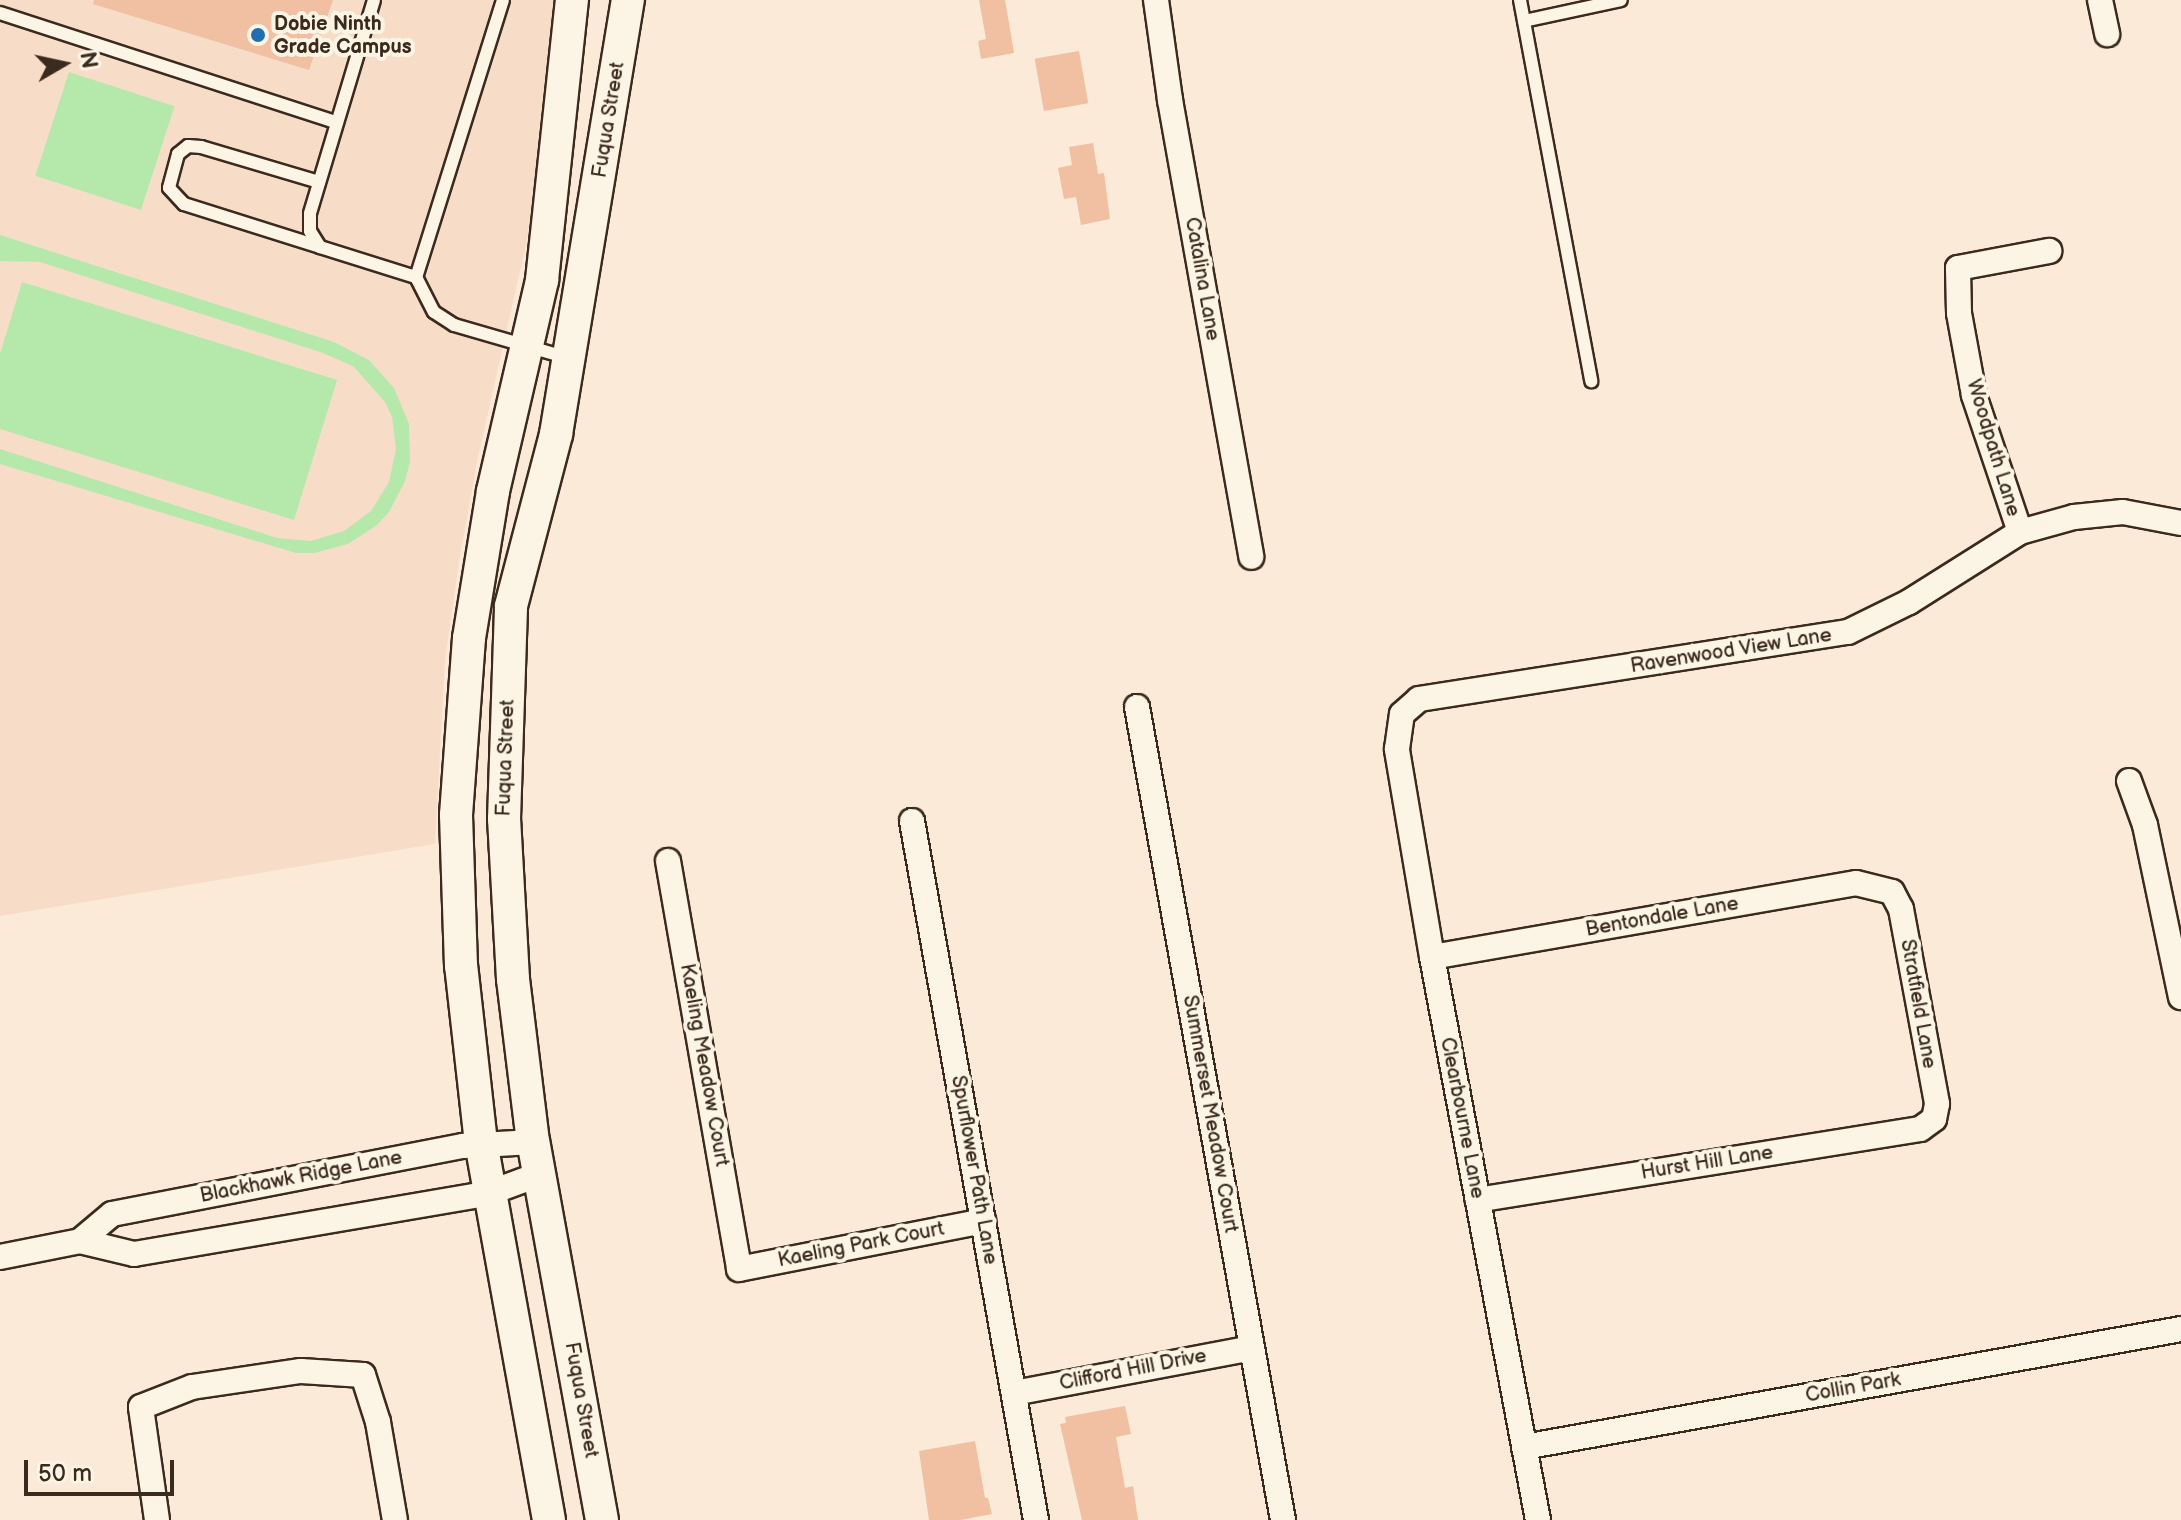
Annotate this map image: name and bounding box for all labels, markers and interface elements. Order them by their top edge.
place label: Dobie Ninth Grade Campus [274,12,412,59]
north arrow [24,24,104,104]
marker: Dobie Ninth Grade Campus [249,26,267,44]
text: N [74,50,103,70]
street label: Fuqua Street [588,60,630,180]
street label: Catalina Lane [1179,215,1225,343]
street label: Woodpath Lane [1961,377,2025,519]
street label: Ravenwood View Lane [1628,623,1834,679]
street label: Fuqua Street [492,699,520,817]
street label: Bentondale Lane [1584,892,1740,942]
street label: Stratfield Lane [1895,938,1941,1070]
street label: Kaeling Meadow Court [674,962,734,1168]
street label: Summerset Meadow Court [1177,993,1243,1235]
street label: Clearbourne Lane [1435,1035,1489,1201]
street label: Spurflower Path Lane [946,1074,1002,1266]
street label: Hurst Hill Lane [1639,1141,1775,1185]
street label: Blackhawk Ridge Lane [198,1146,404,1208]
street label: Kaeling Park Court [776,1217,946,1273]
street label: Fuqua Street [559,1340,603,1460]
street label: Clifford Hill Drive [1058,1344,1208,1396]
street label: Collin Park [1804,1368,1902,1408]
scale bar [28,1444,178,1494]
text: 50 m [38,1459,92,1488]

